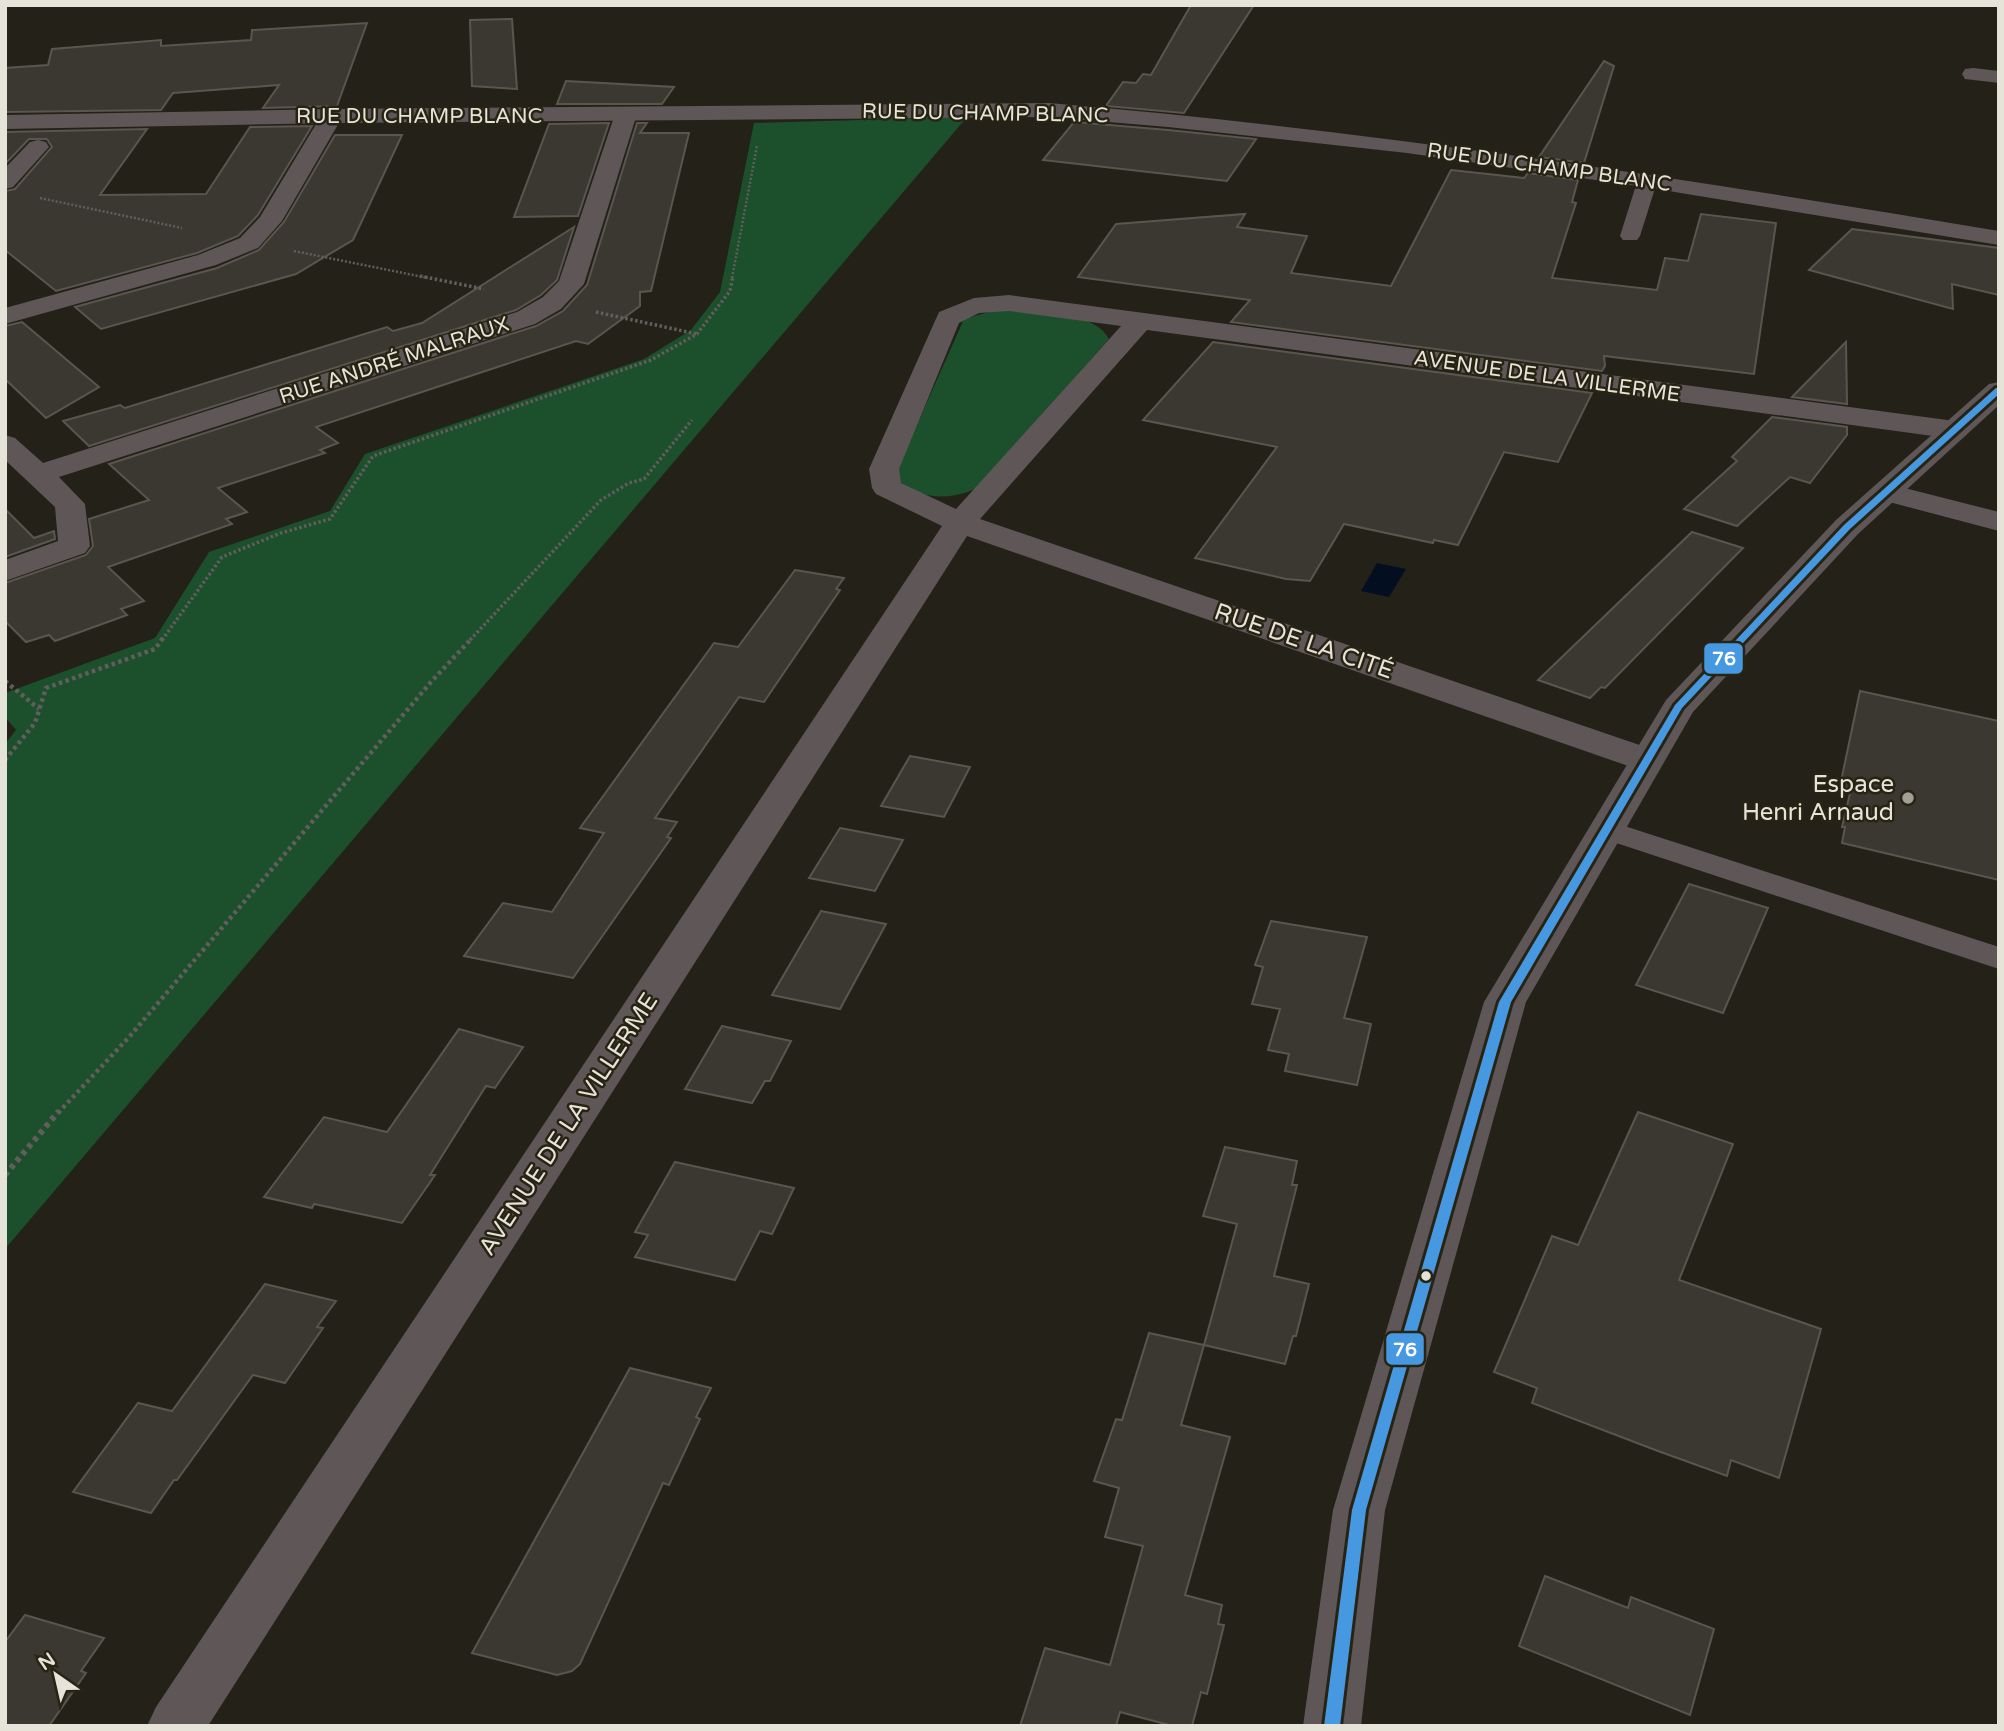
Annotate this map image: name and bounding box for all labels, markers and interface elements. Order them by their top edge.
street label: RUE DU CHAMP BLANC [862,99,1108,128]
street label: RUE DU CHAMP BLANC [296,104,542,129]
street label: RUE DU CHAMP BLANC [1425,138,1673,197]
street label: RUE ANDRÉ MALRAUX [276,311,512,409]
street label: AVENUE DE LA VILLERME [1412,345,1682,408]
street label: RUE DE LA CITÉ [1211,596,1397,686]
line badge: 76 [1703,642,1744,675]
text: 76 [1712,648,1736,670]
place label: Espace Henri Arnaud [1742,770,1894,827]
marker: Espace Henri Arnaud [1900,790,1916,806]
street label: AVENUE DE LA VILLERME [473,988,664,1261]
unlabelled marker [1419,1269,1433,1283]
line badge: 76 [1385,1332,1425,1366]
text: 76 [1393,1339,1417,1361]
north arrow [21,1640,91,1710]
text: N [35,1648,60,1675]

